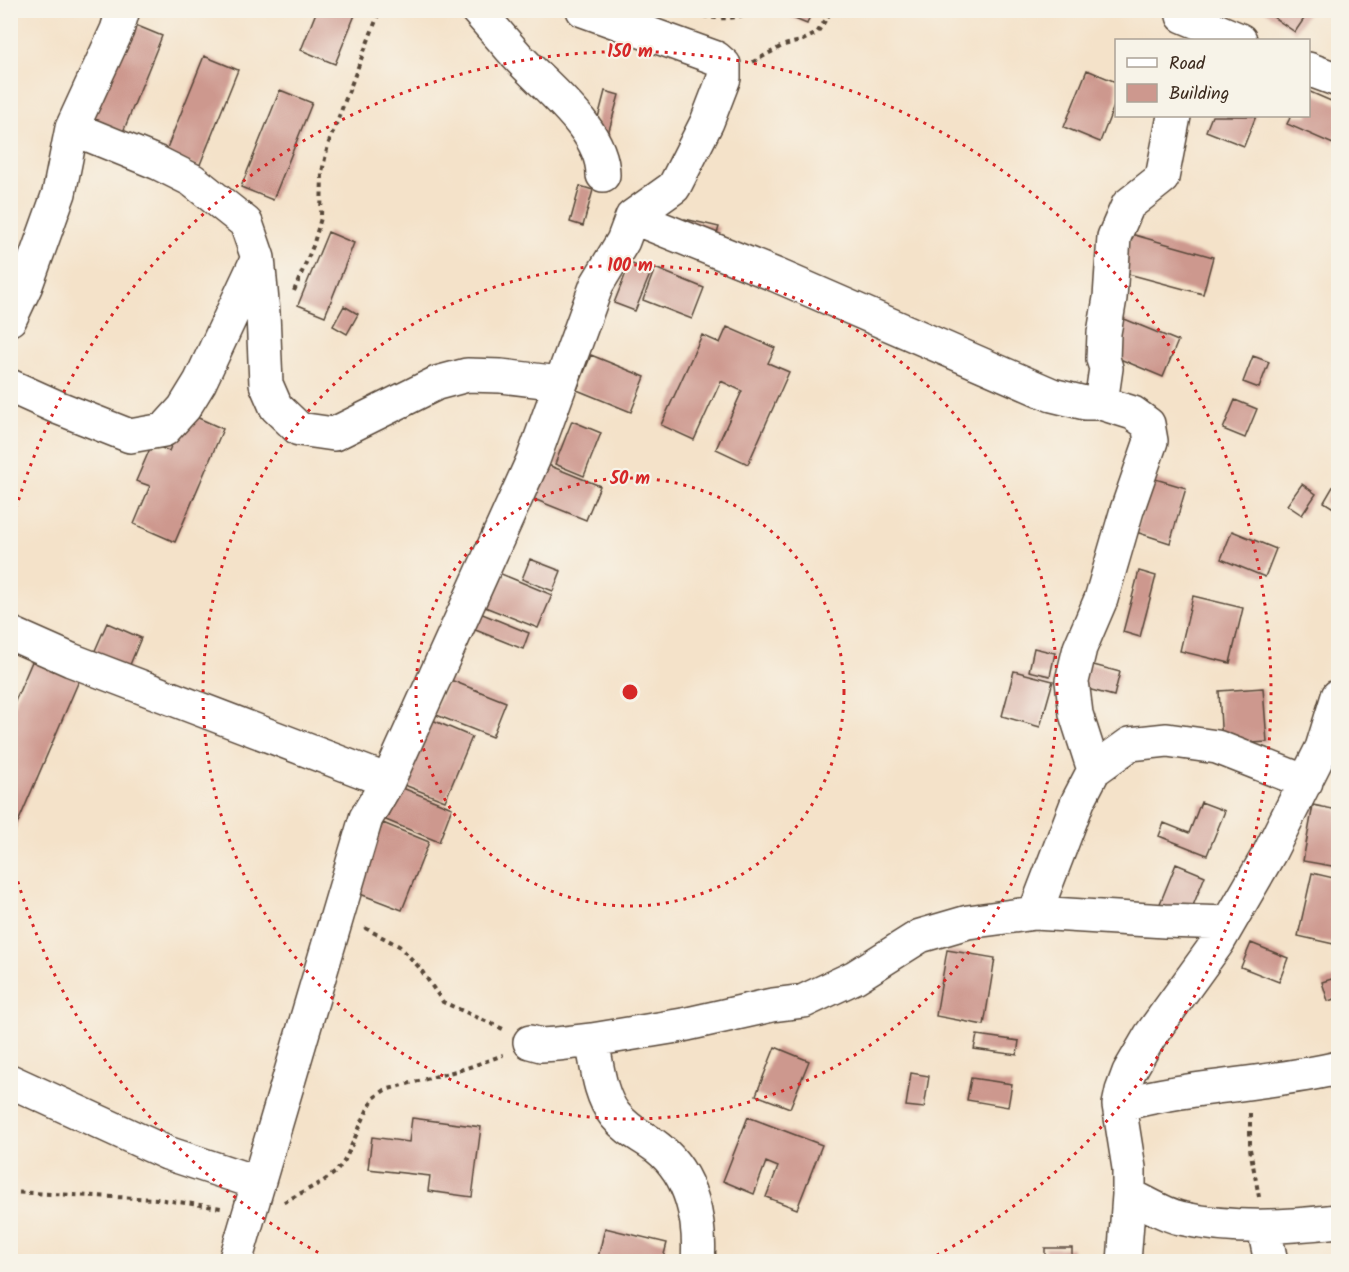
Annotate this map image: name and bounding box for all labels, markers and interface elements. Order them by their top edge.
text: 150 m [607,38,653,67]
legend [1115,39,1310,117]
text: Road [1169,50,1206,79]
text: Building [1169,80,1229,109]
text: 100 m [607,252,653,281]
text: 50 m [609,465,650,494]
centre of rings [620,682,640,702]

